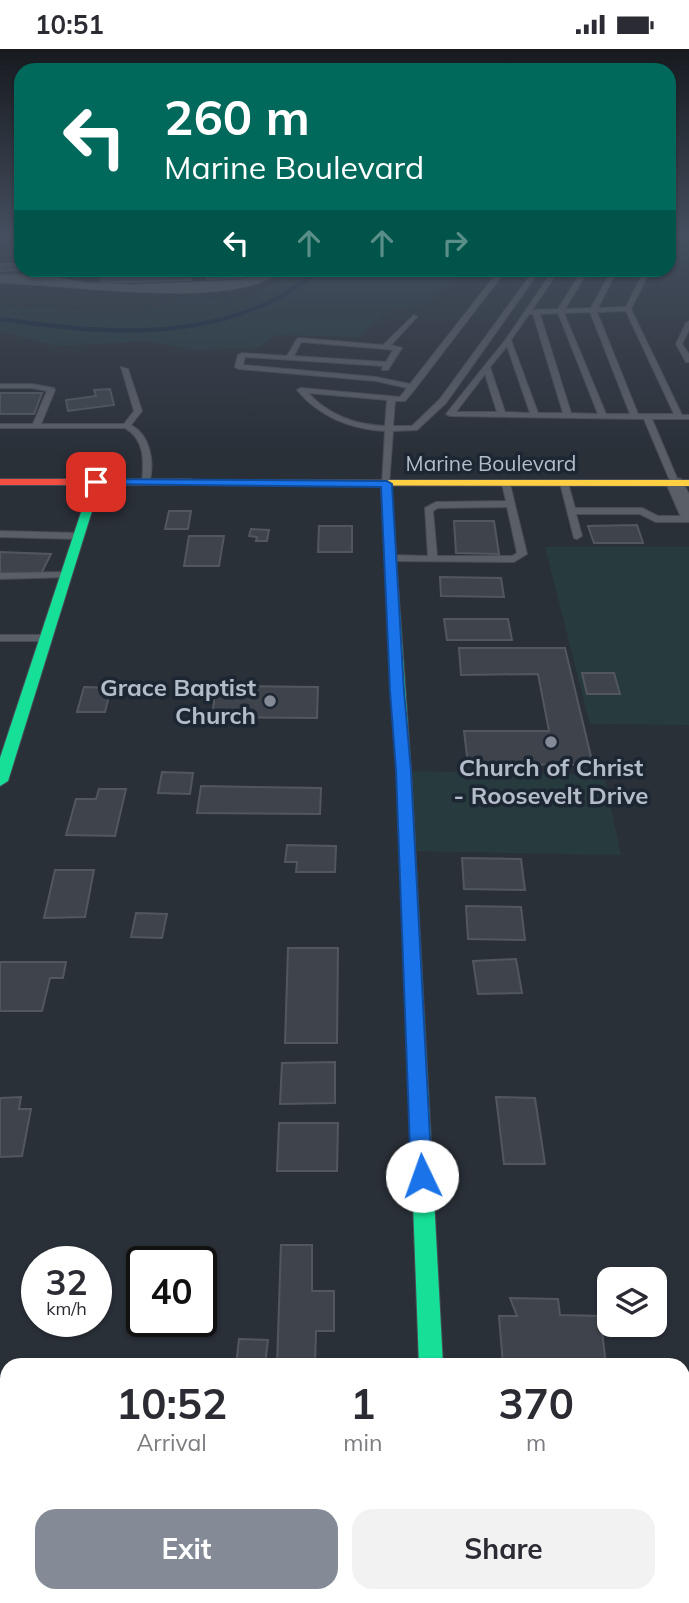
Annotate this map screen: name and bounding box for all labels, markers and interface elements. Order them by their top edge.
text: 10:51 [35,8,104,41]
text: 260 m [164,86,310,147]
icon: left [49,91,140,182]
text: Marine Boulevard [164,147,424,187]
icon: left [217,224,255,262]
icon: ahead [290,224,328,262]
icon: ahead [363,224,401,262]
icon: right [436,224,474,262]
street label: Marine Boulevard [406,450,576,476]
pin [66,452,126,512]
icon: arrive [77,463,115,501]
place label: Grace Baptist Church [100,672,256,730]
marker: Grace Baptist Church [262,693,278,709]
marker: Church of Christ - Roosevelt Drive [543,734,559,750]
place label: Church of Christ - Roosevelt Drive [454,752,648,810]
position arrow [385,1139,459,1213]
speed limit sign: 40 [126,1246,217,1337]
text: 32 [45,1260,88,1304]
map controls [597,1267,667,1337]
button: layers [597,1267,667,1337]
text: km/h [46,1297,87,1320]
text: 10:52 [116,1377,227,1430]
text: 1 [350,1377,375,1430]
text: 370 [498,1377,574,1430]
text: Arrival [136,1428,207,1457]
text: min [343,1428,382,1457]
text: m [526,1428,546,1457]
button: Exit [35,1509,338,1589]
button: Share [352,1509,655,1589]

